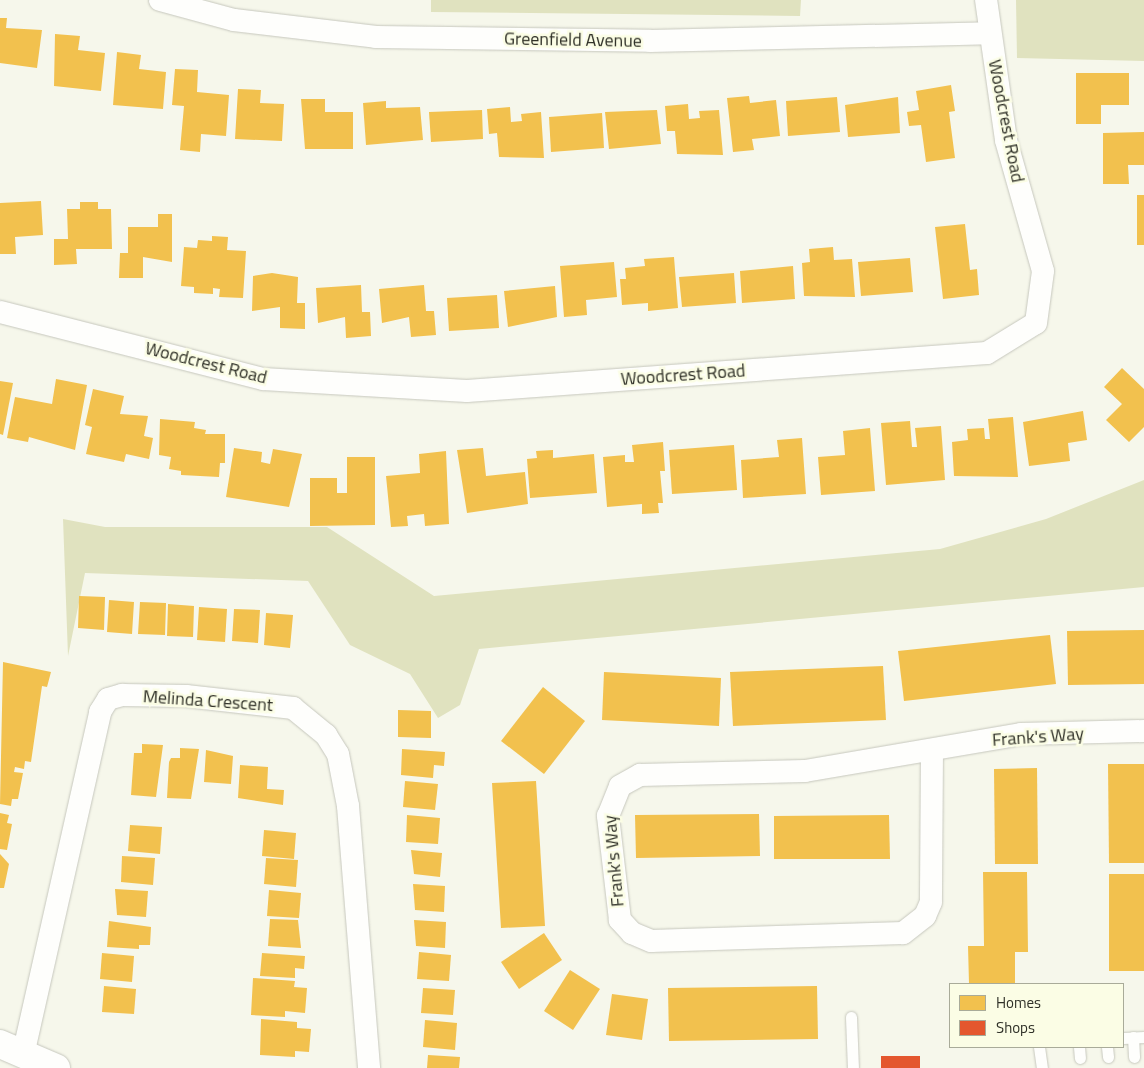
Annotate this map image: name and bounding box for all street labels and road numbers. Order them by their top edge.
street label: Greenfield Avenue [504,28,642,52]
street label: Woodcrest Road [983,58,1029,184]
street label: Woodcrest Road [143,337,269,389]
street label: Woodcrest Road [620,360,746,390]
street label: Melinda Crescent [142,686,274,716]
street label: Frank's Way [991,723,1085,751]
street label: Frank's Way [599,814,629,908]

